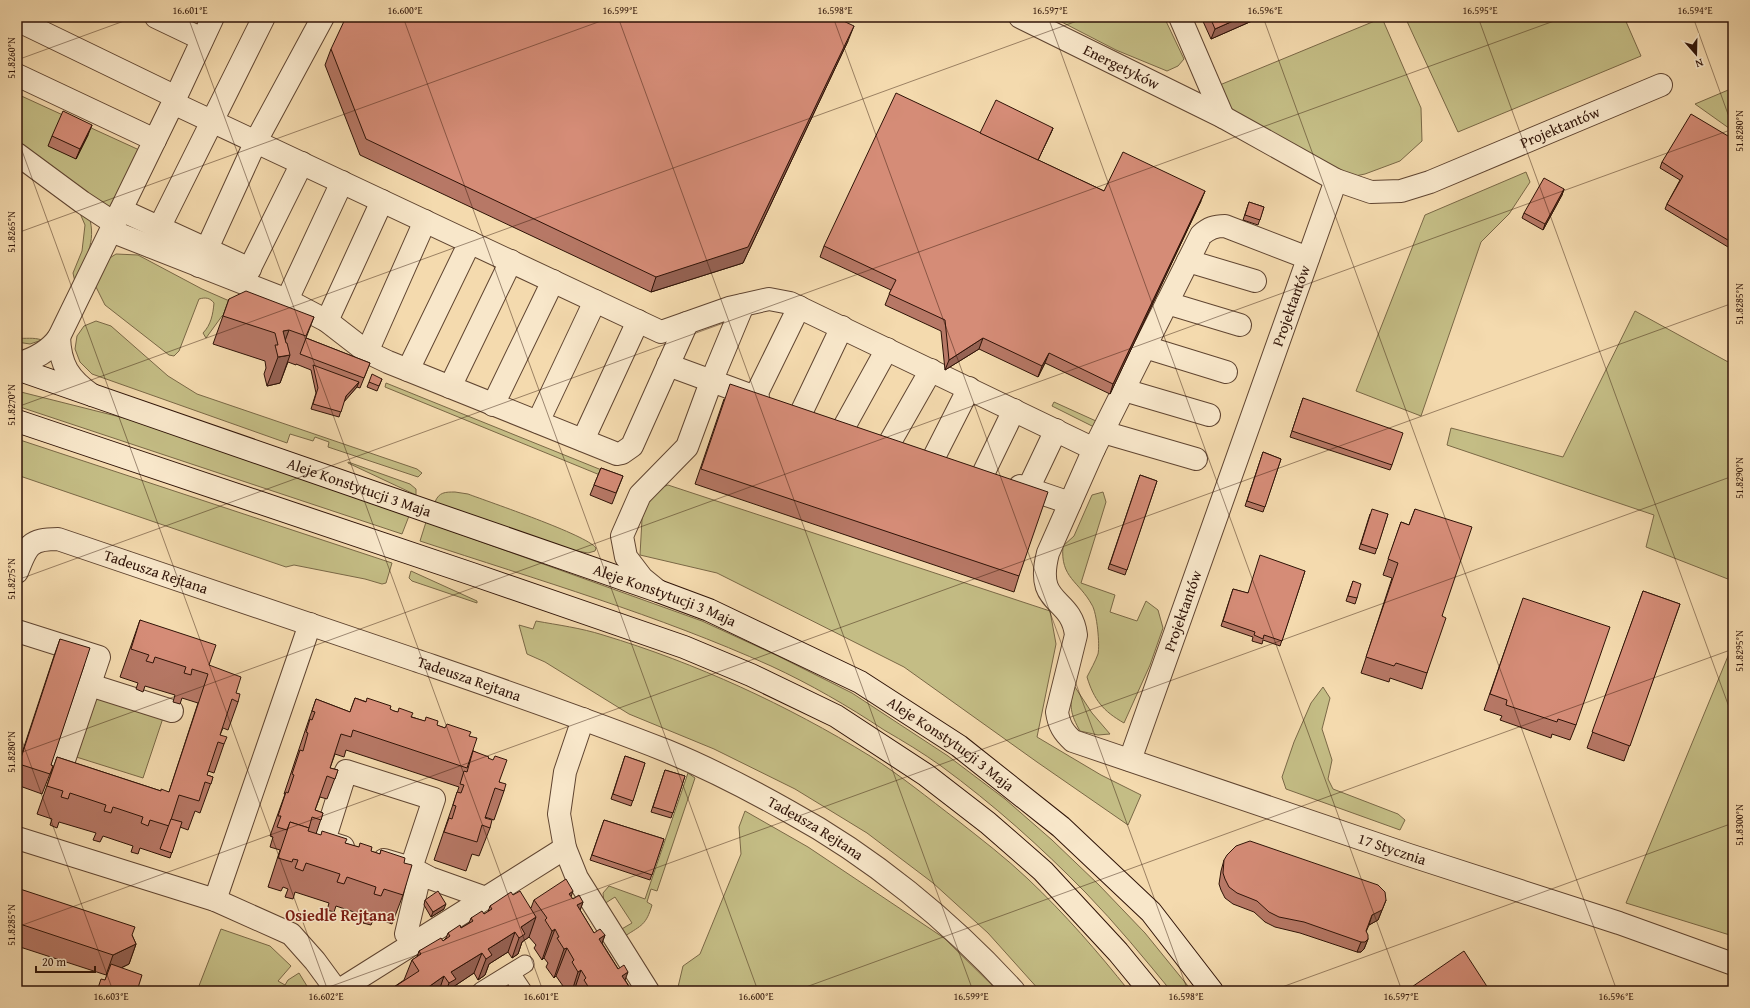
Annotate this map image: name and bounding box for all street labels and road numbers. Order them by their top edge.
street label: Energetyków [1080,39,1164,94]
street label: Projektantów [1517,101,1603,153]
street label: Projektantów [1267,262,1315,349]
street label: Aleje Konstytucji 3 Maja [284,452,434,522]
street label: Tadeusza Rejtana [101,544,211,599]
street label: Aleje Konstytucji 3 Maja [591,558,740,631]
street label: Projektantów [1158,567,1207,654]
street label: Tadeusza Rejtana [415,651,524,706]
street label: Aleje Konstytucji 3 Maja [883,691,1019,796]
street label: Tadeusza Rejtana [764,791,868,865]
street label: 17 Stycznia [1355,827,1429,870]

